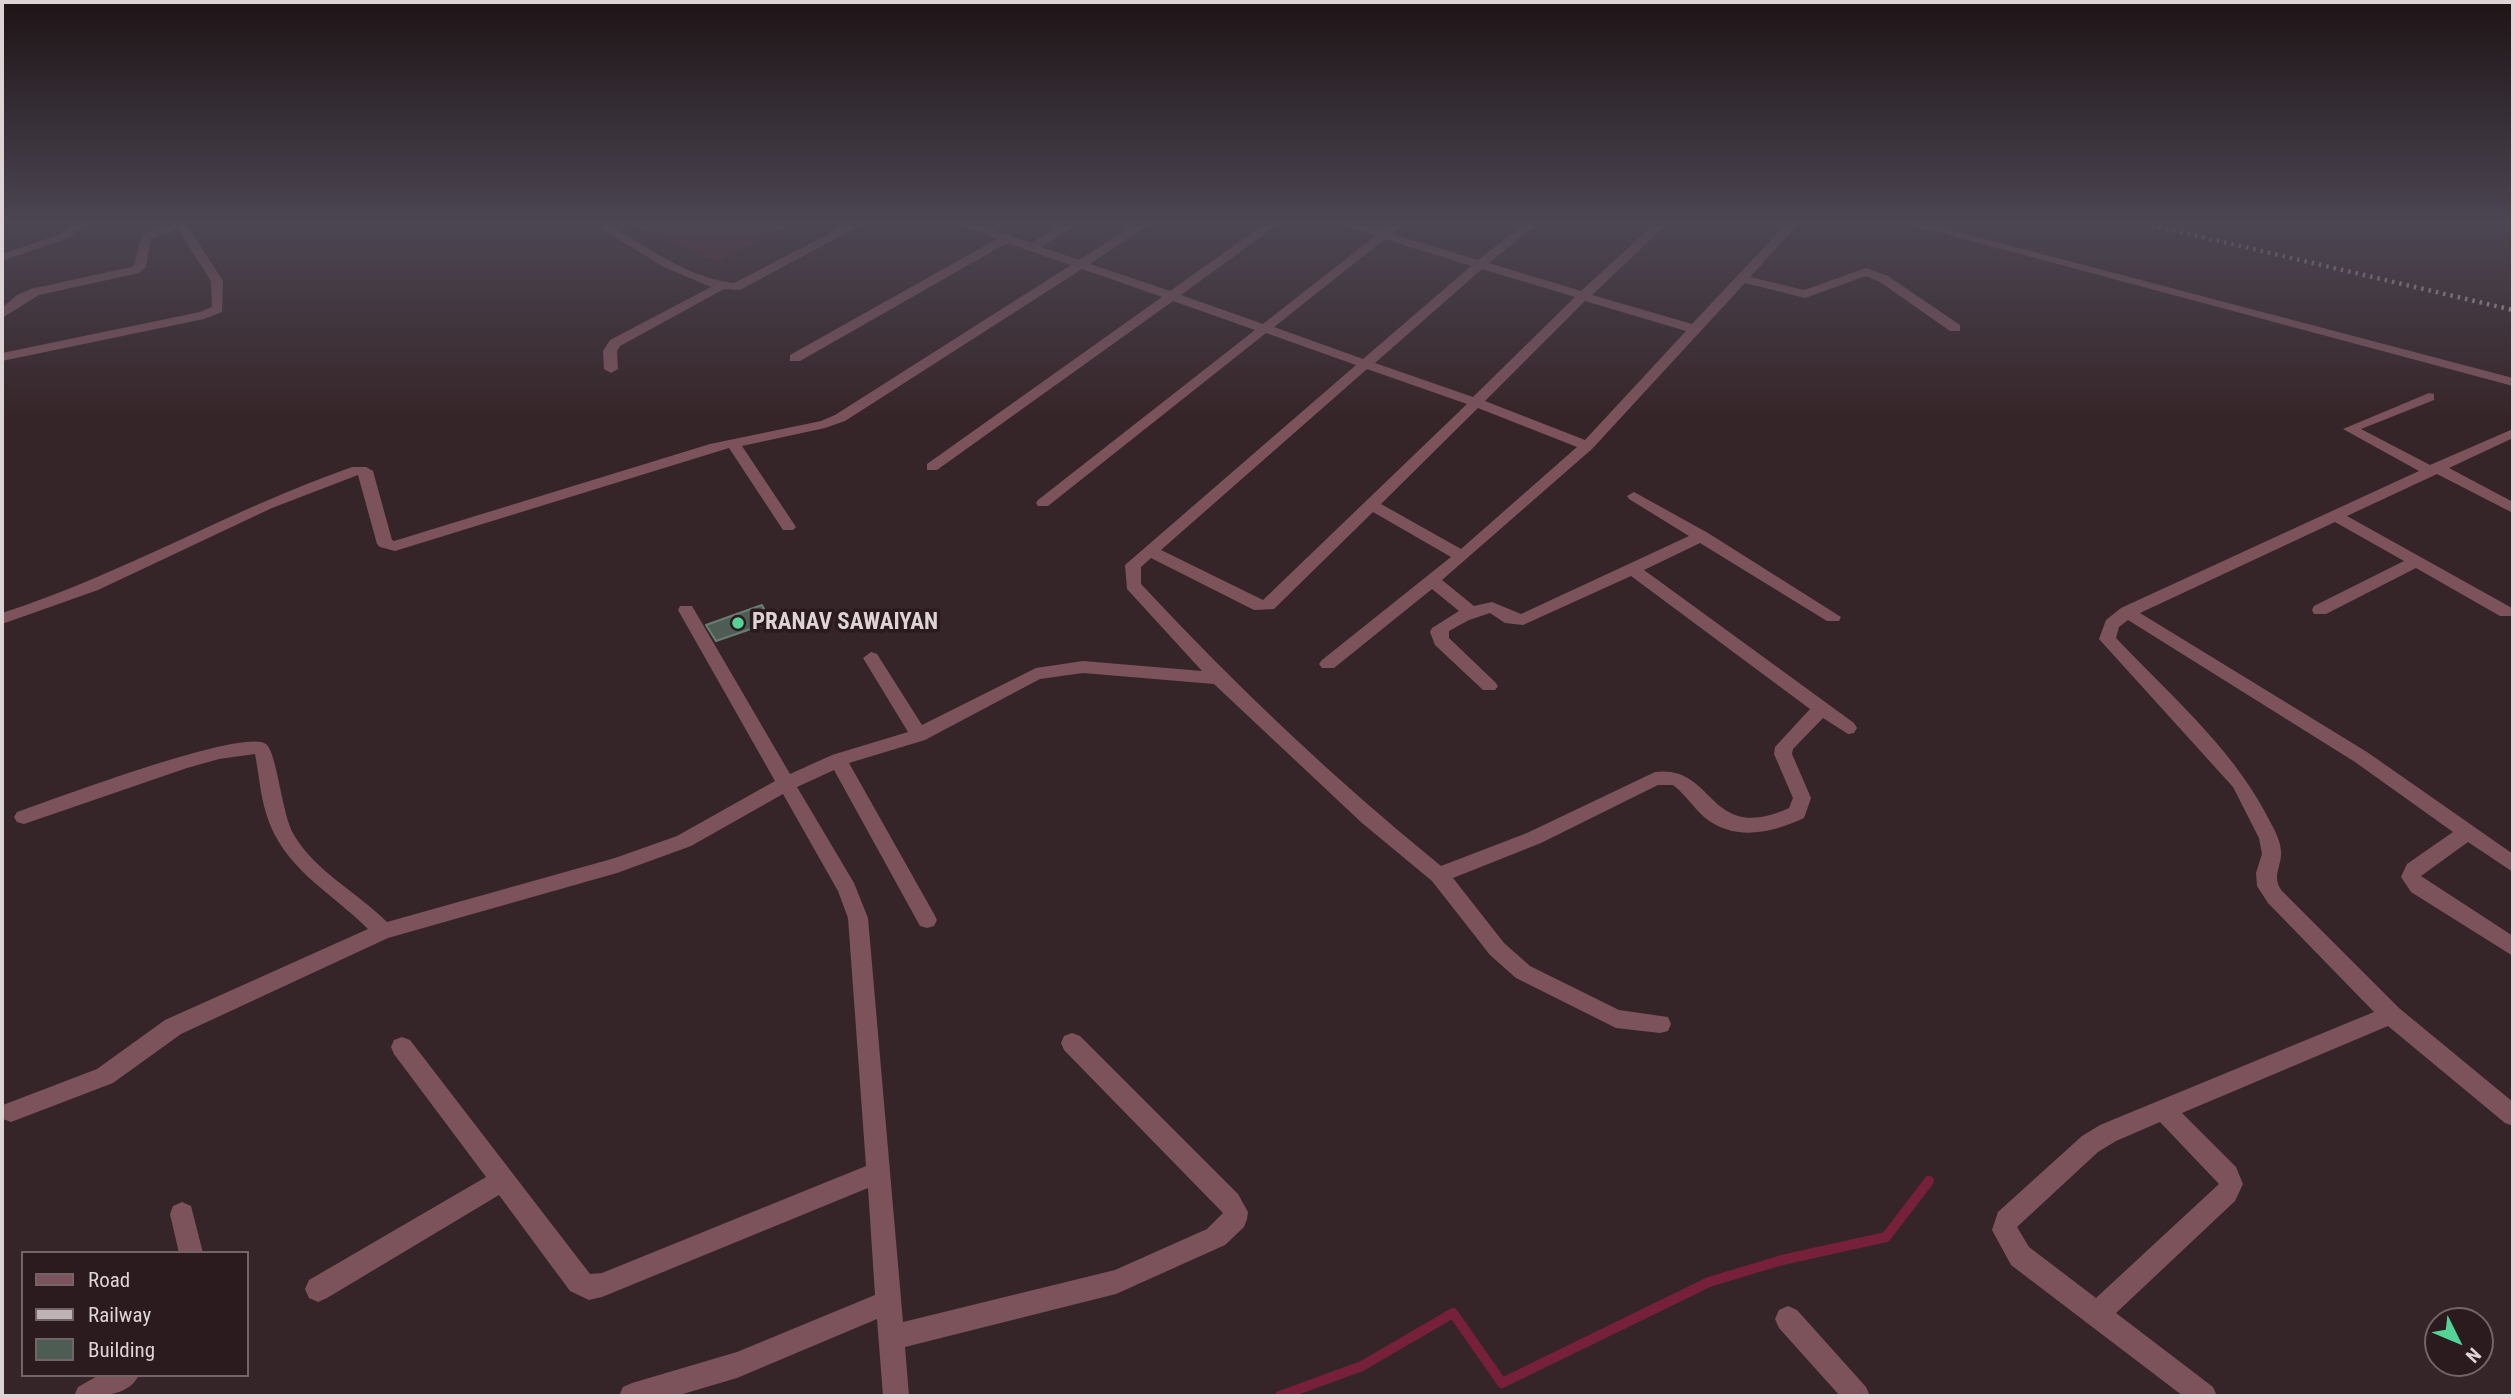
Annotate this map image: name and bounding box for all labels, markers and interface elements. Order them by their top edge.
place label: PRANAV SAWAIYAN [752,609,938,637]
marker: PRANAV SAWAIYAN [730,615,746,631]
legend [21,1251,248,1377]
text: Road [88,1268,130,1292]
text: Railway [88,1303,151,1327]
north arrow [2424,1307,2494,1377]
text: Building [88,1338,155,1362]
text: N [2461,1343,2486,1367]

